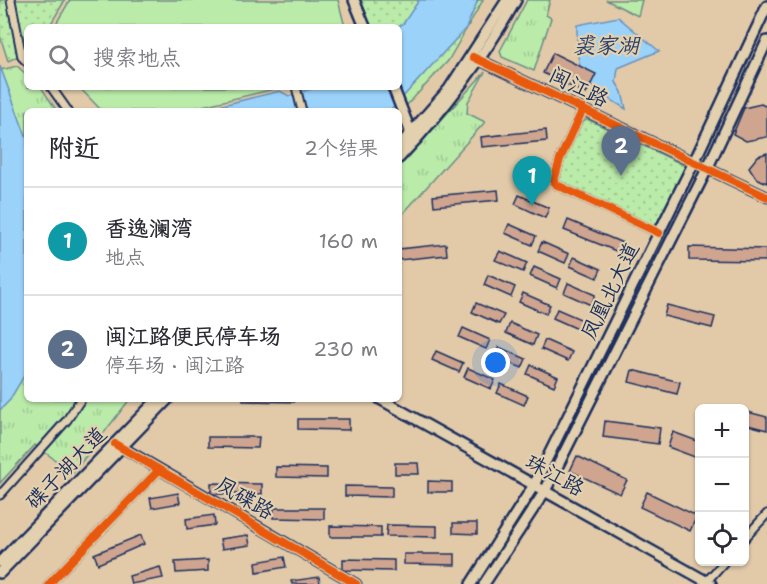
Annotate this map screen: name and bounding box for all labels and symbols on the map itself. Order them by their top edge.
water label: 裘家湖 [573,31,641,60]
street label: 闽江路 [545,61,613,113]
pin: 2 [602,126,640,176]
pin: 1 [512,156,552,206]
street label: 凤凰北大道 [574,238,646,344]
your location [481,348,510,377]
street label: 碟子湖大道 [19,421,113,515]
street label: 珠江路 [521,447,589,503]
street label: 凤碟路 [211,470,279,526]

